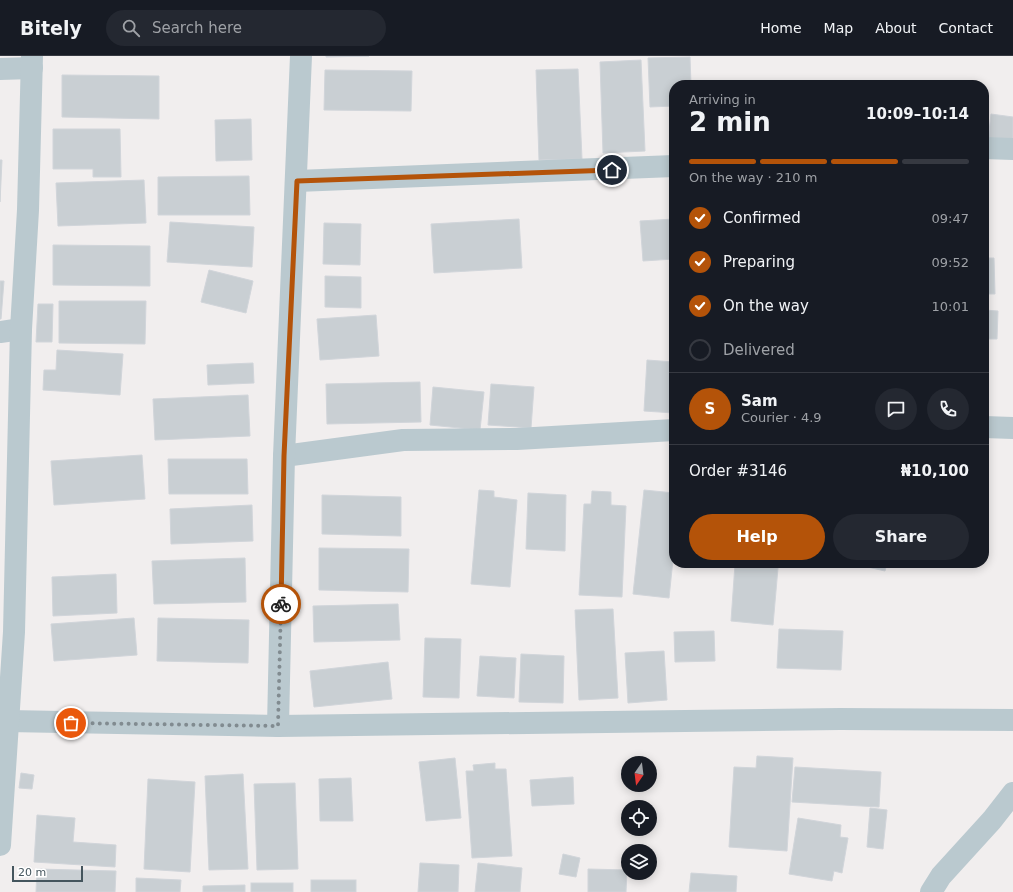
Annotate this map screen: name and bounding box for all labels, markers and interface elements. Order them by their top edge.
search box [106,10,386,46]
text: Bitely [20,17,82,39]
icon: search [120,17,142,39]
text: Search here [152,19,242,37]
text: Home [760,20,802,36]
text: Map [824,20,853,36]
text: About [875,20,917,36]
text: Contact [939,20,993,36]
text: Arriving in [689,92,756,107]
text: 10:09–10:14 [866,105,969,123]
text: 2 min [689,107,771,137]
pin [595,153,629,187]
icon: home [601,159,623,181]
text: On the way · 210 m [689,170,817,185]
icon: check [689,207,711,229]
text: Confirmed [723,209,801,227]
text: 09:47 [932,211,969,226]
icon: check [689,251,711,273]
text: Preparing [723,253,795,271]
text: 09:52 [932,255,969,270]
icon: check [689,295,711,317]
text: On the way [723,297,809,315]
text: 10:01 [932,299,969,314]
text: Delivered [723,341,795,359]
button: chat [875,388,917,430]
button: phone [927,388,969,430]
text: Sam [741,392,778,410]
text: S [705,400,715,418]
text: Courier · 4.9 [741,410,822,425]
text: Order #3146 [689,462,787,480]
text: ₦10,100 [901,462,969,480]
button: Help [689,514,825,560]
button: Share [833,514,969,560]
courier [261,584,301,624]
icon: bike [270,593,292,615]
pin [54,706,88,740]
icon: bag [60,712,82,734]
north arrow [621,756,657,792]
map controls [621,756,657,880]
button: locate [621,800,657,836]
button: layers [621,844,657,880]
scale bar [12,864,83,883]
text: 20 m [18,866,46,879]

